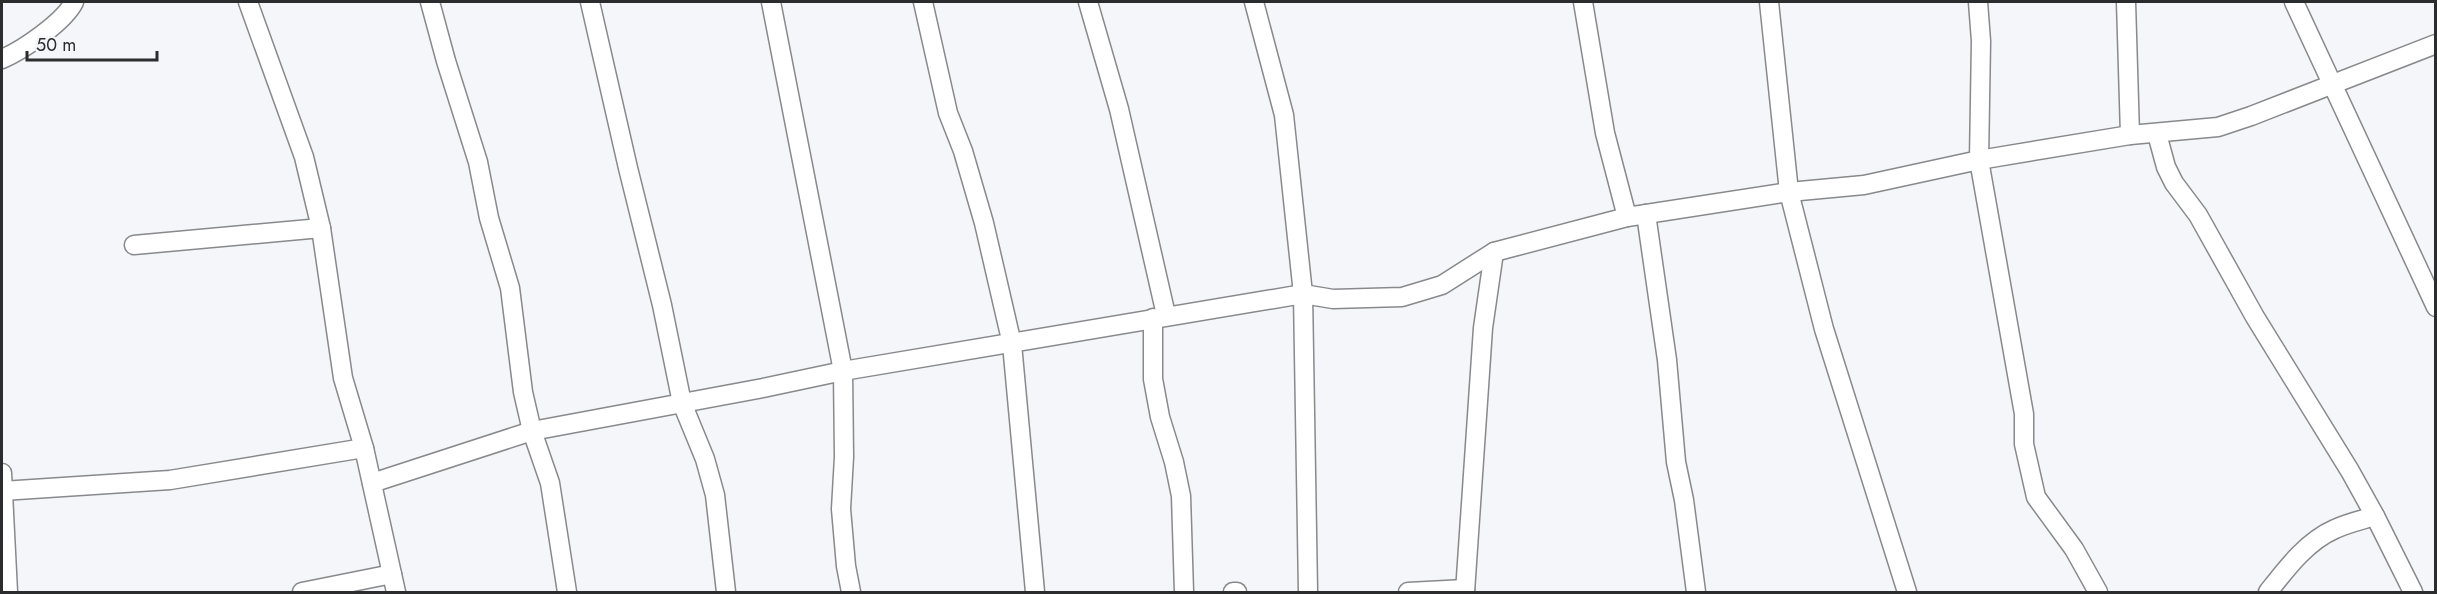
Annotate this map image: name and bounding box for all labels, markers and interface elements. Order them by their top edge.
scale bar [27,24,158,62]
text: 50 m [36,32,76,58]

